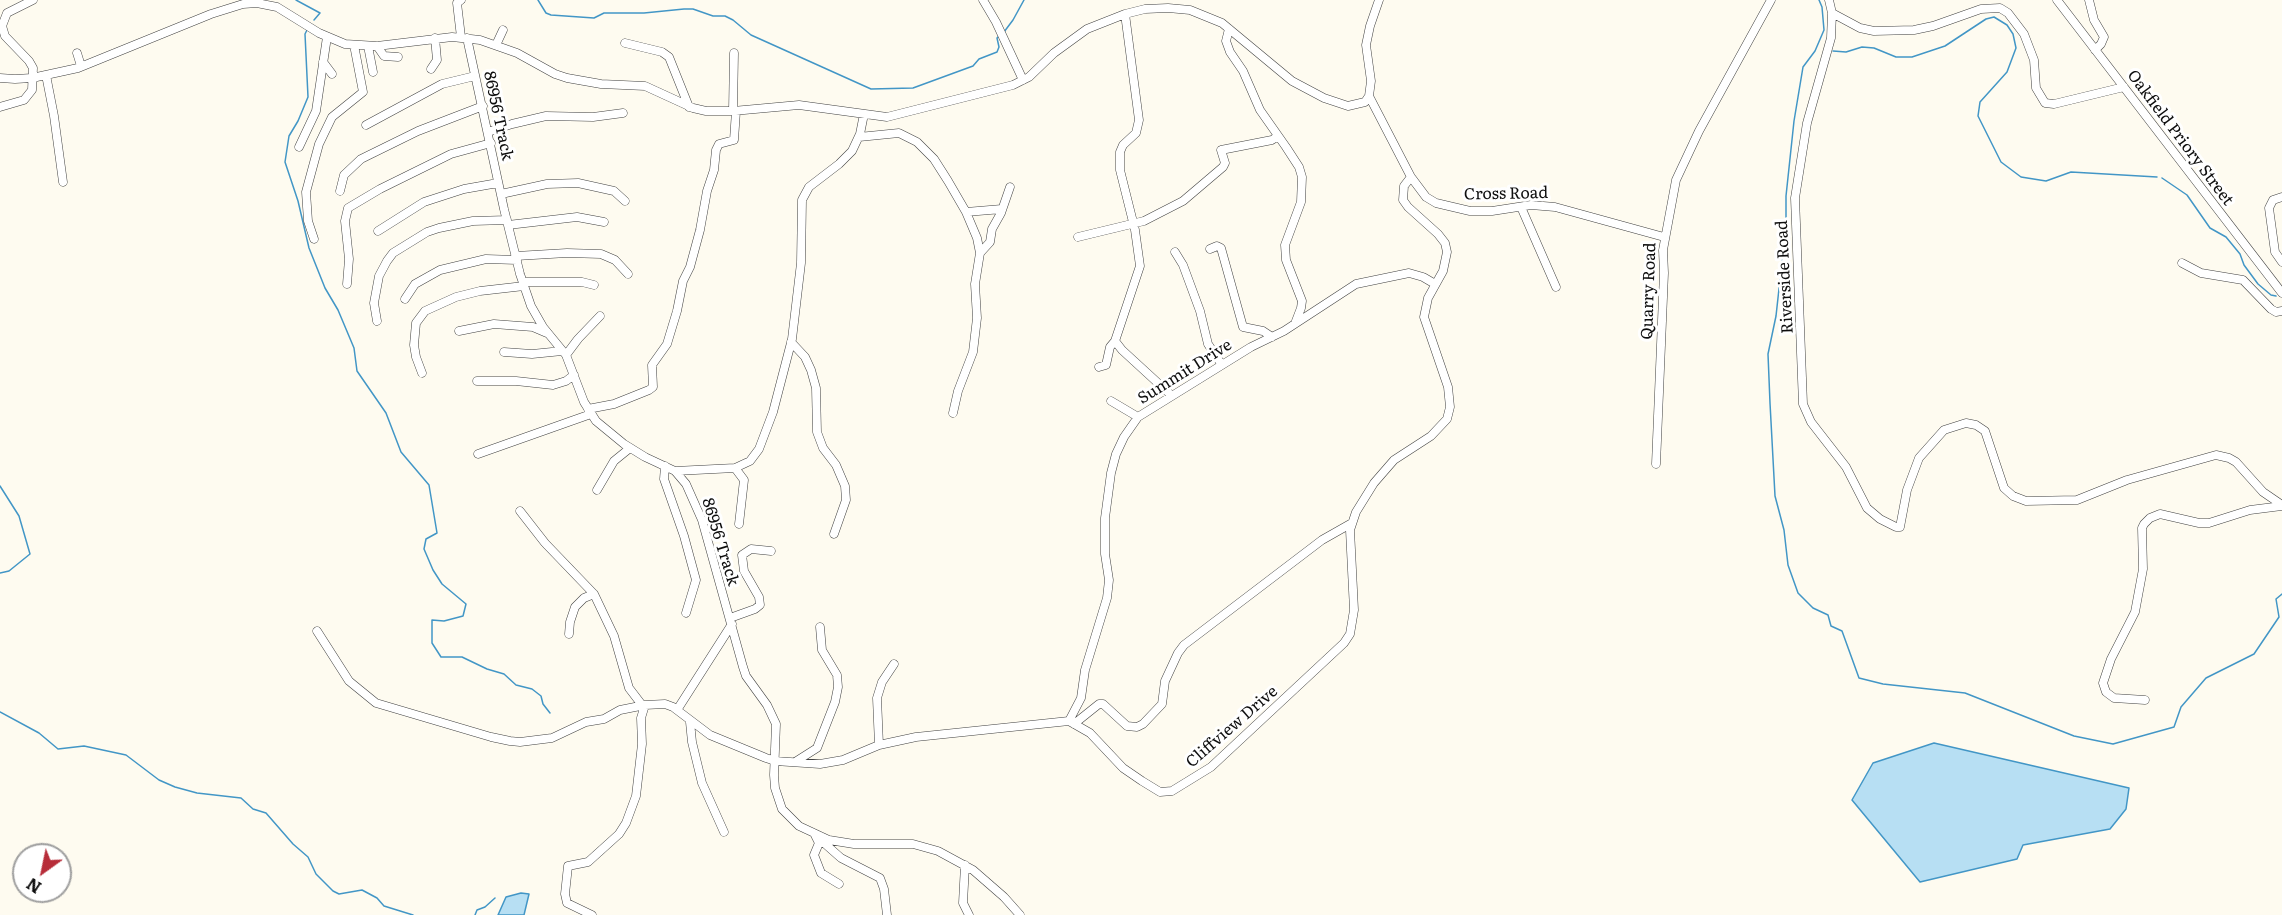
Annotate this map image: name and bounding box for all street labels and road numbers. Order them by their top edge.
street label: Oakfield Priory Street [2123,67,2237,209]
street label: 86956 Track [479,70,517,162]
street label: Cross Road [1464,184,1548,204]
street label: Riverside Road [1772,220,1798,334]
street label: Quarry Road [1638,242,1660,340]
street label: Summit Drive [1135,336,1235,408]
street label: 86956 Track [698,496,742,588]
street label: Cliffview Drive [1182,682,1282,772]

